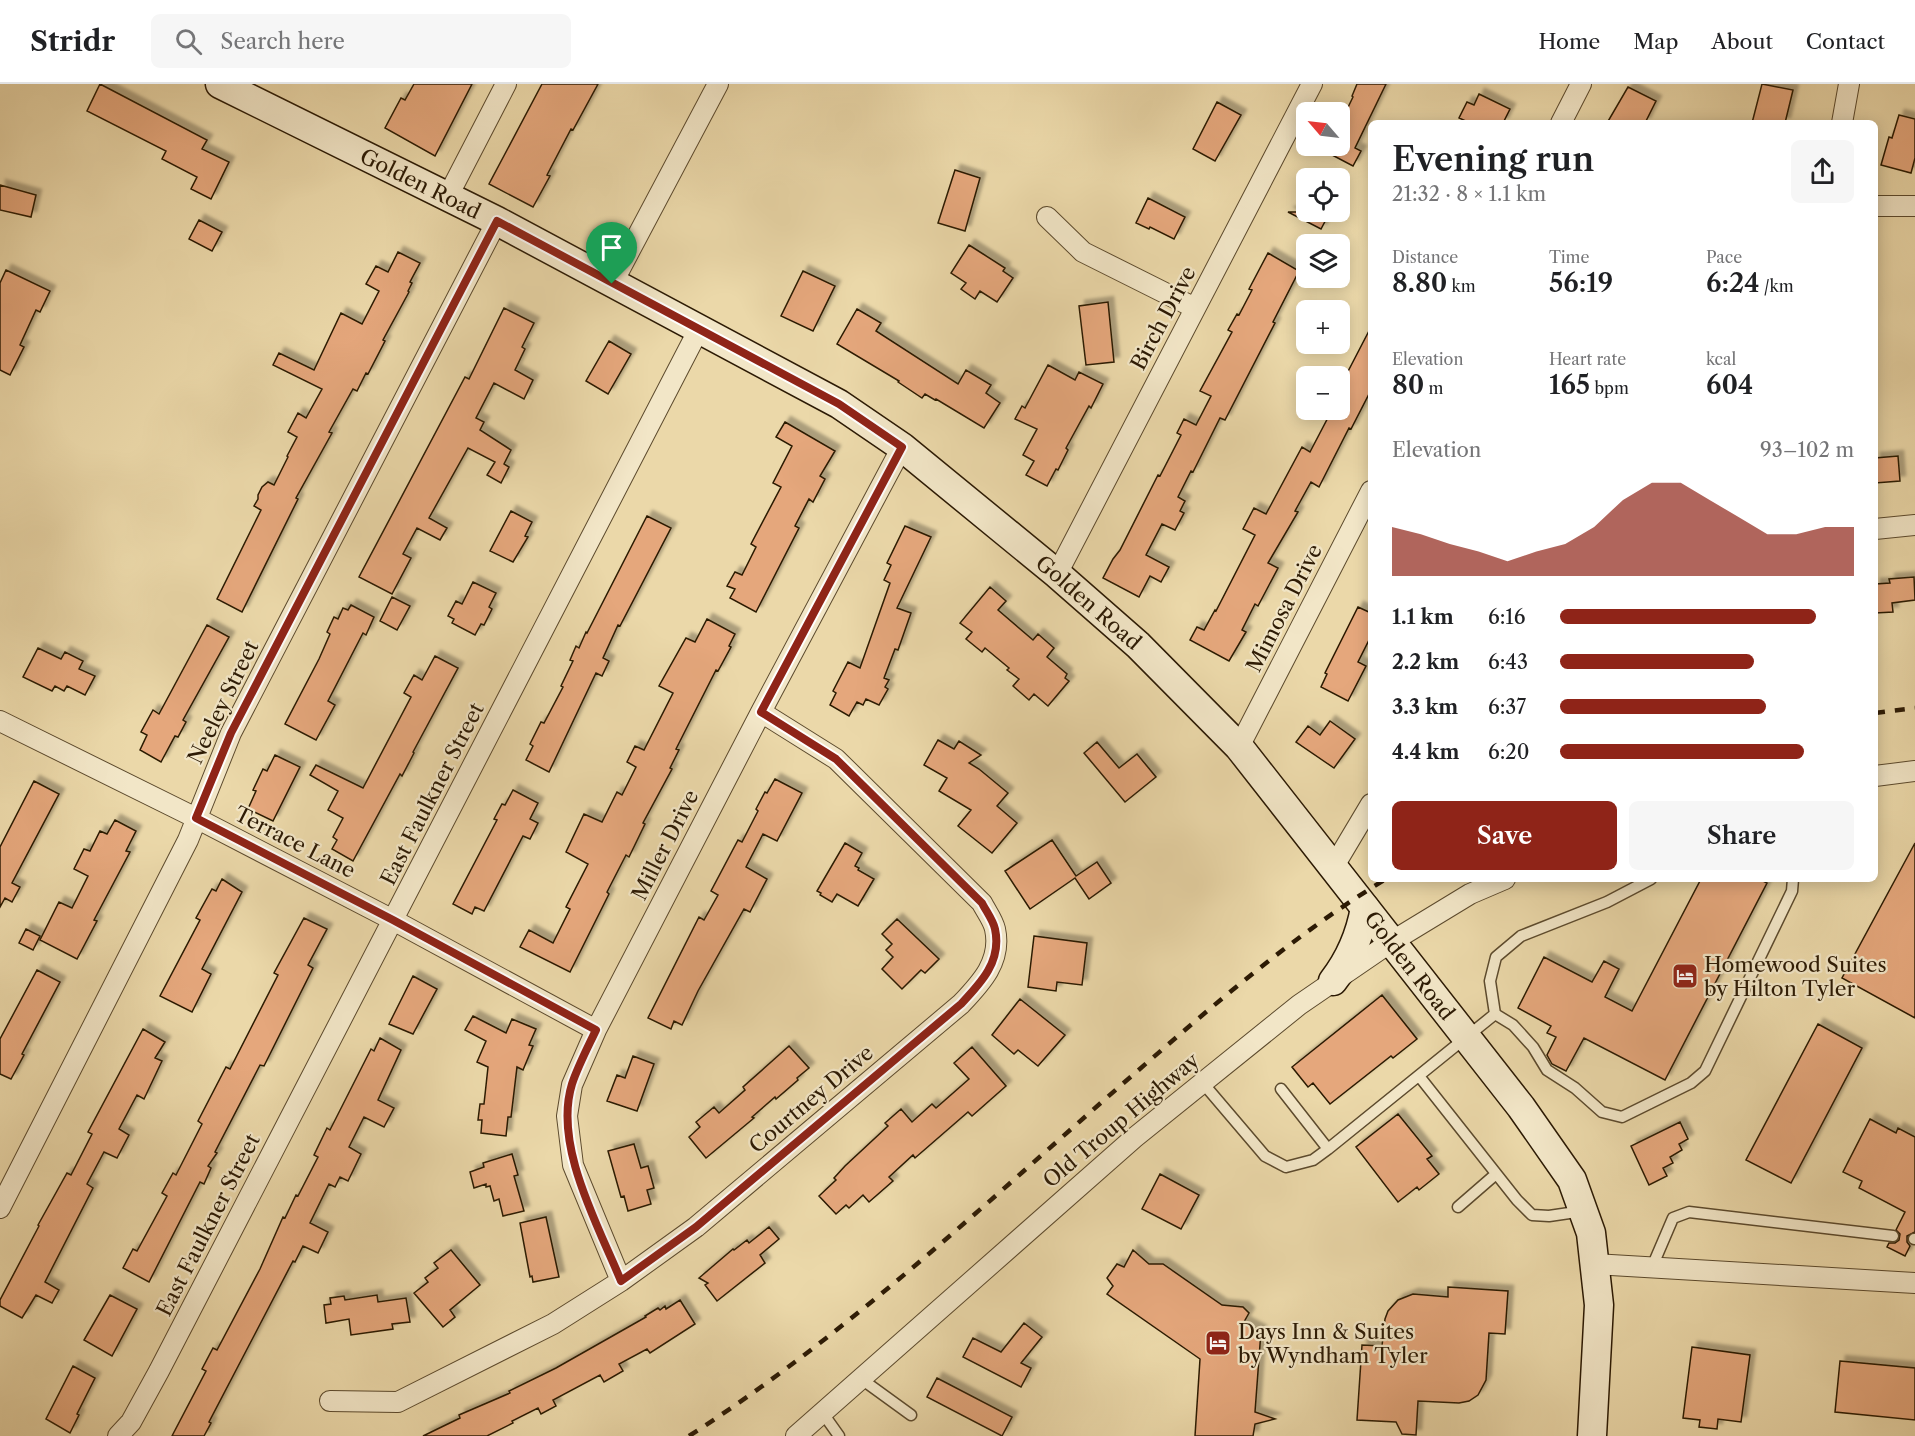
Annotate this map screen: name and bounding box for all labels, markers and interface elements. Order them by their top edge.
search box [151,14,571,68]
text: Stridr [30,24,115,58]
icon: search [172,25,205,58]
text: Search here [220,28,345,55]
text: Home [1539,29,1600,54]
text: Map [1633,29,1678,54]
text: About [1711,29,1773,54]
text: Contact [1806,29,1885,54]
north arrow [1296,102,1350,156]
map controls [1296,102,1350,420]
text: Evening run [1392,139,1594,180]
button: share [1791,140,1854,203]
street label: Golden Road [356,143,485,224]
button: locate [1296,168,1350,222]
text: 21:32 · 8 × 1.1 km [1392,182,1546,206]
pin [586,222,637,284]
icon: arrive [595,231,628,264]
button: layers [1296,234,1350,288]
text: Distance [1392,247,1458,267]
text: Time [1549,247,1589,267]
text: Pace [1706,247,1742,267]
street label: Birch Drive [1125,262,1201,374]
text: 8.80 [1392,267,1447,299]
text: 56:19 [1549,267,1613,299]
text: 6:24 [1706,267,1760,299]
text: km [1447,276,1476,296]
text: /km [1760,276,1794,296]
button: + [1296,300,1350,354]
text: Elevation [1392,349,1463,369]
text: Heart rate [1549,349,1626,369]
text: kcal [1706,349,1736,369]
button: − [1296,366,1350,420]
text: 80 [1392,369,1424,401]
text: 165 [1549,369,1590,401]
text: 604 [1706,369,1753,401]
text: m [1424,378,1444,398]
text: bpm [1590,378,1629,398]
text: Elevation [1392,438,1481,462]
text: 93–102 m [1760,438,1854,462]
street label: Mimosa Drive [1241,540,1327,676]
street label: Golden Road [1031,550,1147,655]
text: 1.1 km [1392,605,1454,629]
text: 6:16 [1488,605,1525,629]
street label: Neeley Street [182,636,264,768]
text: 2.2 km [1392,650,1459,674]
text: 6:43 [1488,650,1528,674]
text: 3.3 km [1392,695,1458,719]
text: 6:37 [1488,695,1526,719]
street label: East Faulkner Street [375,698,489,889]
text: 4.4 km [1392,740,1459,764]
text: 6:20 [1488,740,1530,764]
street label: Miller Drive [627,786,703,904]
street label: Terrace Lane [230,801,360,883]
button: Save [1392,801,1617,870]
button: Share [1629,801,1854,870]
street label: Golden Road [1360,906,1460,1025]
place label: Homewood Suites by Hilton Tyler [1704,952,1887,1001]
hotel icon: Homewood Suites by Hilton Tyler [1670,961,1700,991]
street label: Courtney Drive [744,1040,878,1158]
street label: Old Troup Highway [1038,1047,1204,1193]
street label: East Faulkner Street [151,1129,265,1320]
place label: Days Inn & Suites by Wyndham Tyler [1238,1319,1428,1368]
hotel icon: Days Inn & Suites by Wyndham Tyler [1203,1328,1233,1358]

